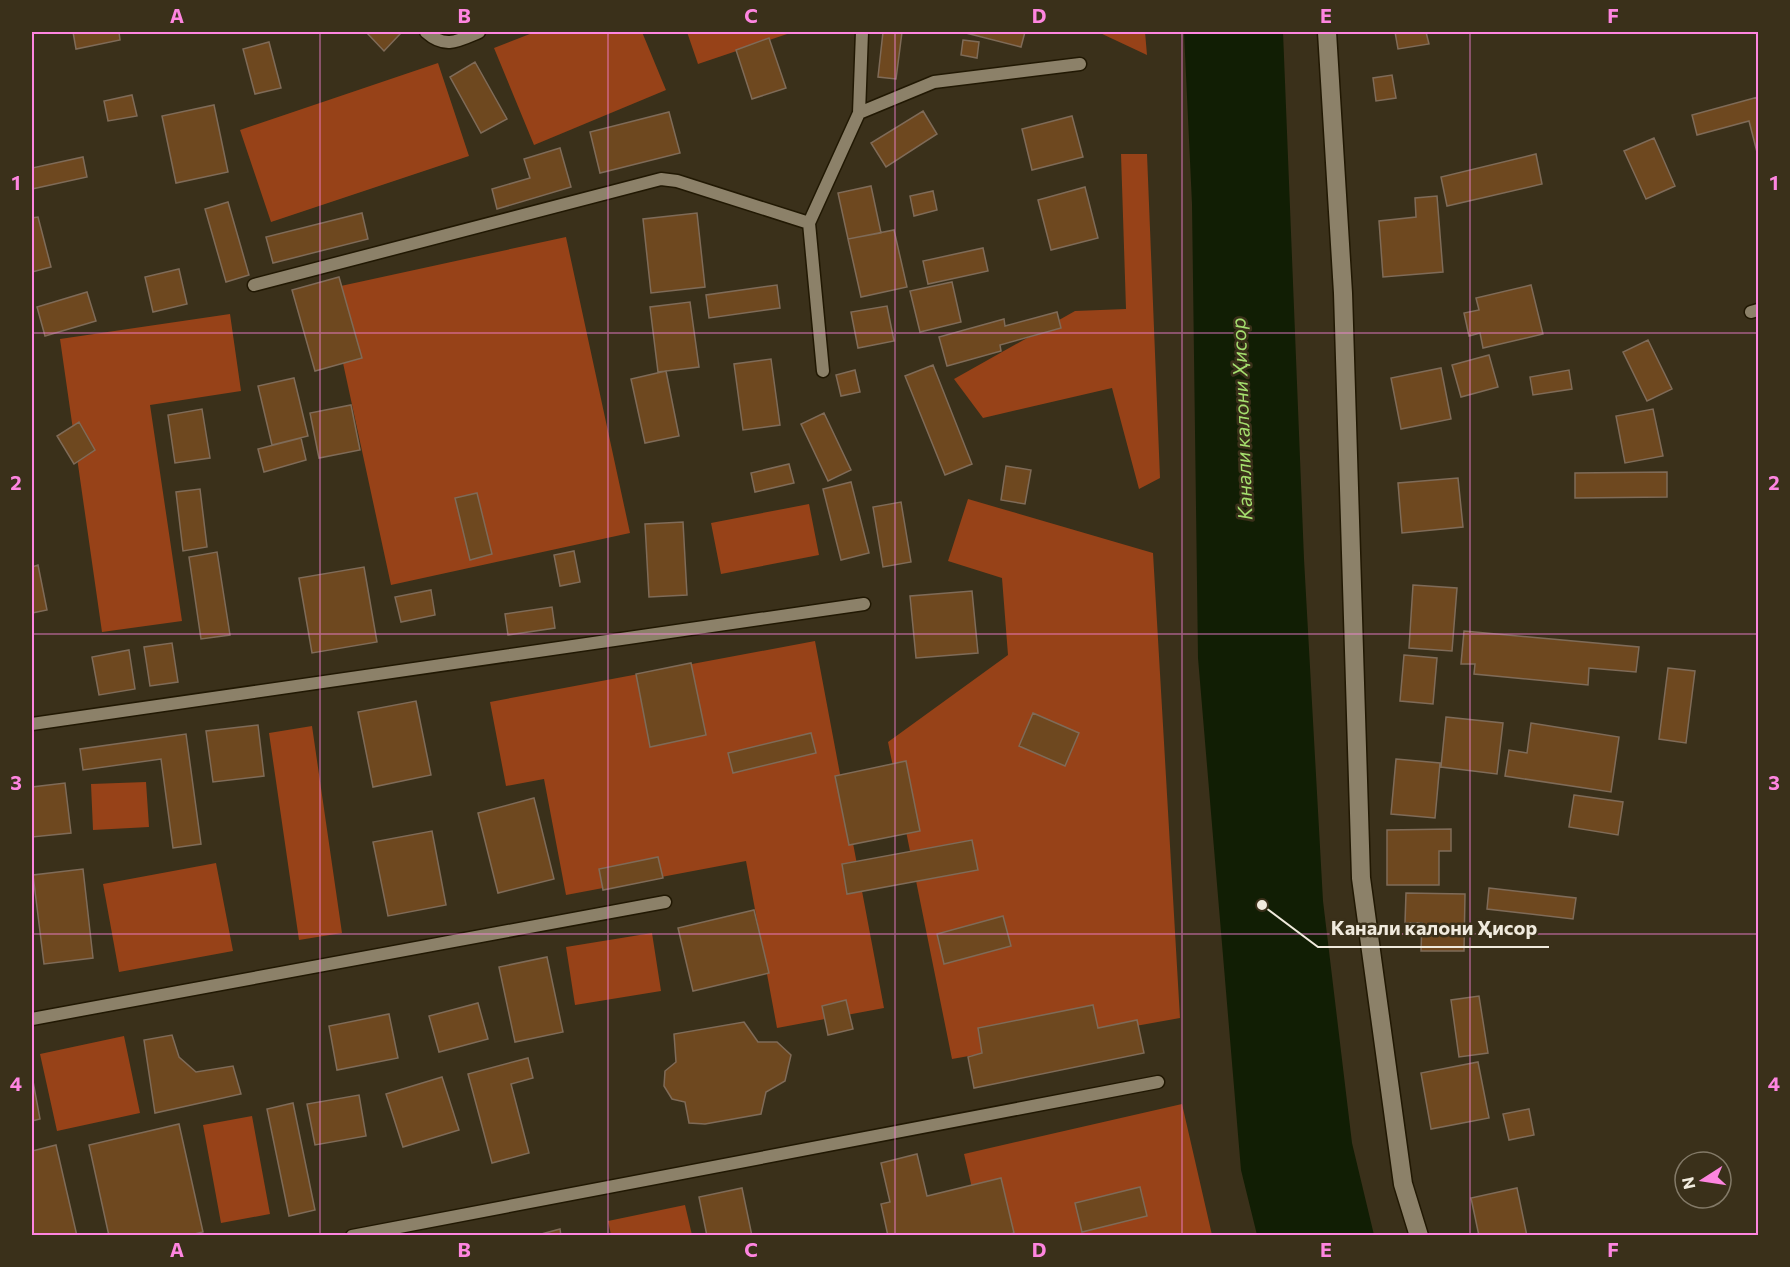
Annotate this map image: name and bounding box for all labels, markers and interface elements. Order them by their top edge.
text: A [170,3,184,27]
text: B [457,3,471,27]
text: C [744,3,758,27]
text: D [1032,3,1046,27]
text: E [1320,3,1332,27]
text: F [1607,3,1619,27]
text: 1 [11,170,21,194]
text: 1 [1769,170,1779,194]
water label: Канали калони Ҳисор [1225,317,1257,521]
text: 2 [10,470,22,494]
text: 2 [1768,470,1780,494]
text: 3 [10,770,22,794]
text: 3 [1768,770,1780,794]
callout: Канали калони Ҳисор [1318,909,1549,947]
text: Канали калони Ҳисор [1331,915,1537,939]
text: 4 [10,1071,22,1095]
text: 4 [1768,1071,1780,1095]
north arrow [1673,1150,1733,1210]
text: N [1677,1175,1698,1191]
text: A [170,1237,184,1261]
text: B [457,1237,471,1261]
text: C [744,1237,758,1261]
text: D [1032,1237,1046,1261]
text: E [1320,1237,1332,1261]
text: F [1607,1237,1619,1261]

